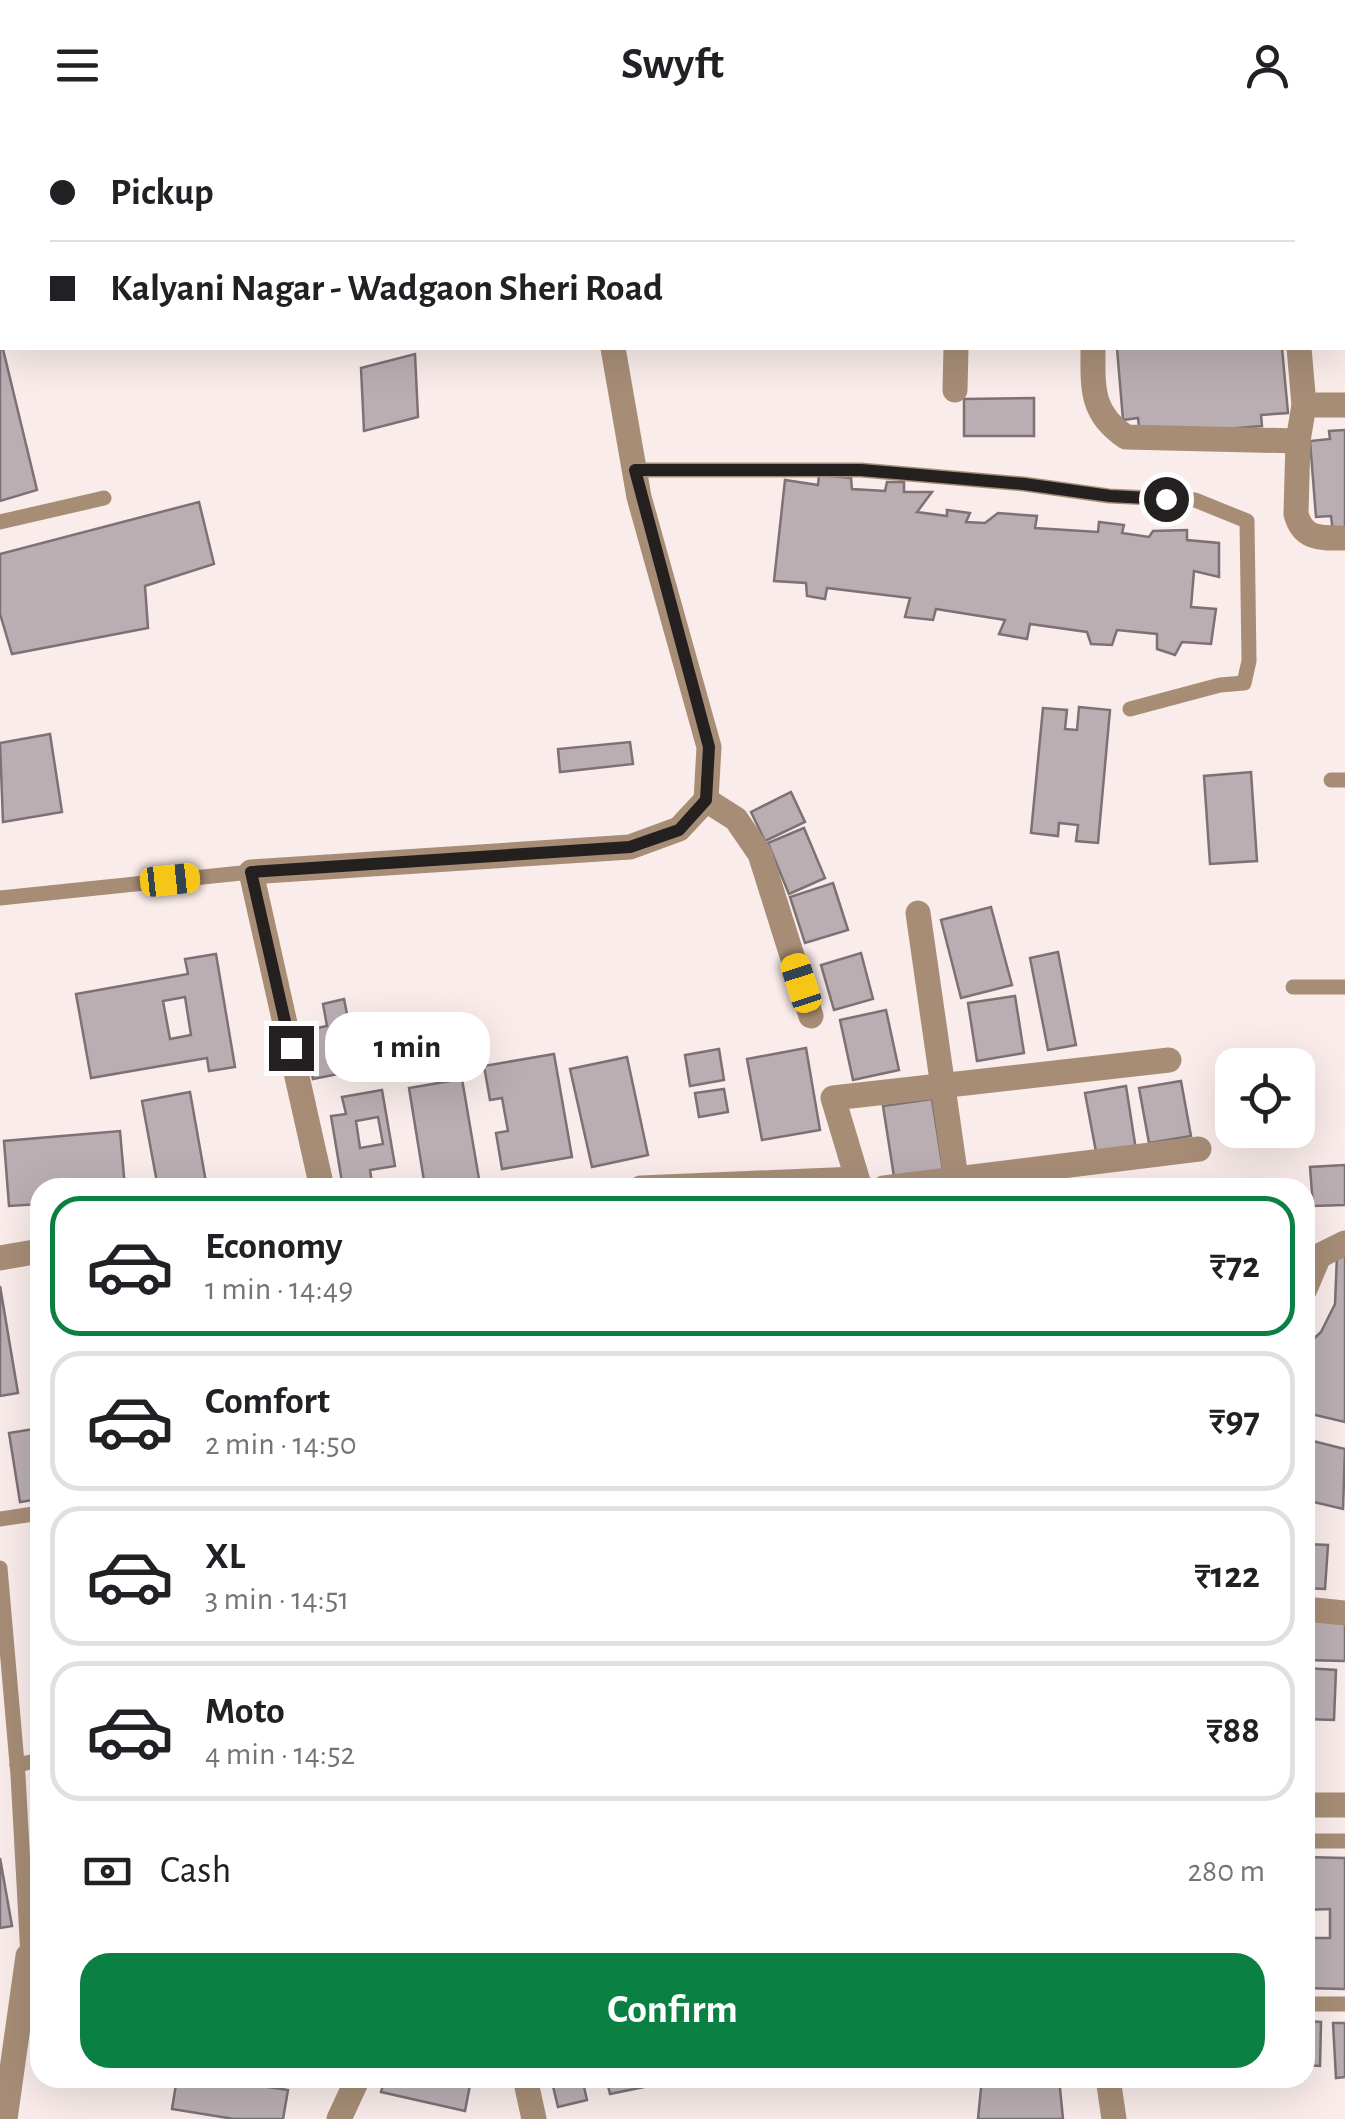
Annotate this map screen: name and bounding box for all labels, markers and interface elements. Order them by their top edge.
icon: menu [50,38,105,93]
icon: person [1240,38,1295,93]
text: Swyft [621,42,724,87]
text: Pickup [110,174,214,212]
text: Kalyani Nagar - Wadgaon Sheri Road [110,270,663,308]
route start [1144,477,1189,522]
car [139,862,201,898]
car [777,950,825,1016]
callout: 1 min [326,1013,491,1083]
route end [269,1026,314,1071]
text: 1 min [374,1031,441,1063]
map controls [1215,1048,1315,1148]
button: locate [1215,1048,1315,1148]
icon: car [85,1221,175,1311]
text: Economy [205,1228,343,1266]
text: ₹72 [1210,1247,1260,1285]
text: 1 min · 14:49 [205,1273,353,1305]
icon: car [85,1376,175,1466]
text: Comfort [205,1383,330,1421]
text: ₹97 [1209,1402,1260,1440]
text: 2 min · 14:50 [205,1428,357,1460]
icon: car [85,1531,175,1621]
text: XL [205,1538,245,1576]
text: ₹122 [1195,1557,1260,1595]
text: 3 min · 14:51 [205,1583,349,1615]
icon: car [85,1686,175,1776]
text: Moto [205,1693,285,1731]
text: ₹88 [1207,1712,1260,1750]
text: 4 min · 14:52 [205,1738,355,1770]
icon: cash [80,1844,135,1899]
text: Cash [160,1852,231,1890]
text: 280 m [1187,1855,1265,1887]
button: Confirm [80,1953,1265,2068]

